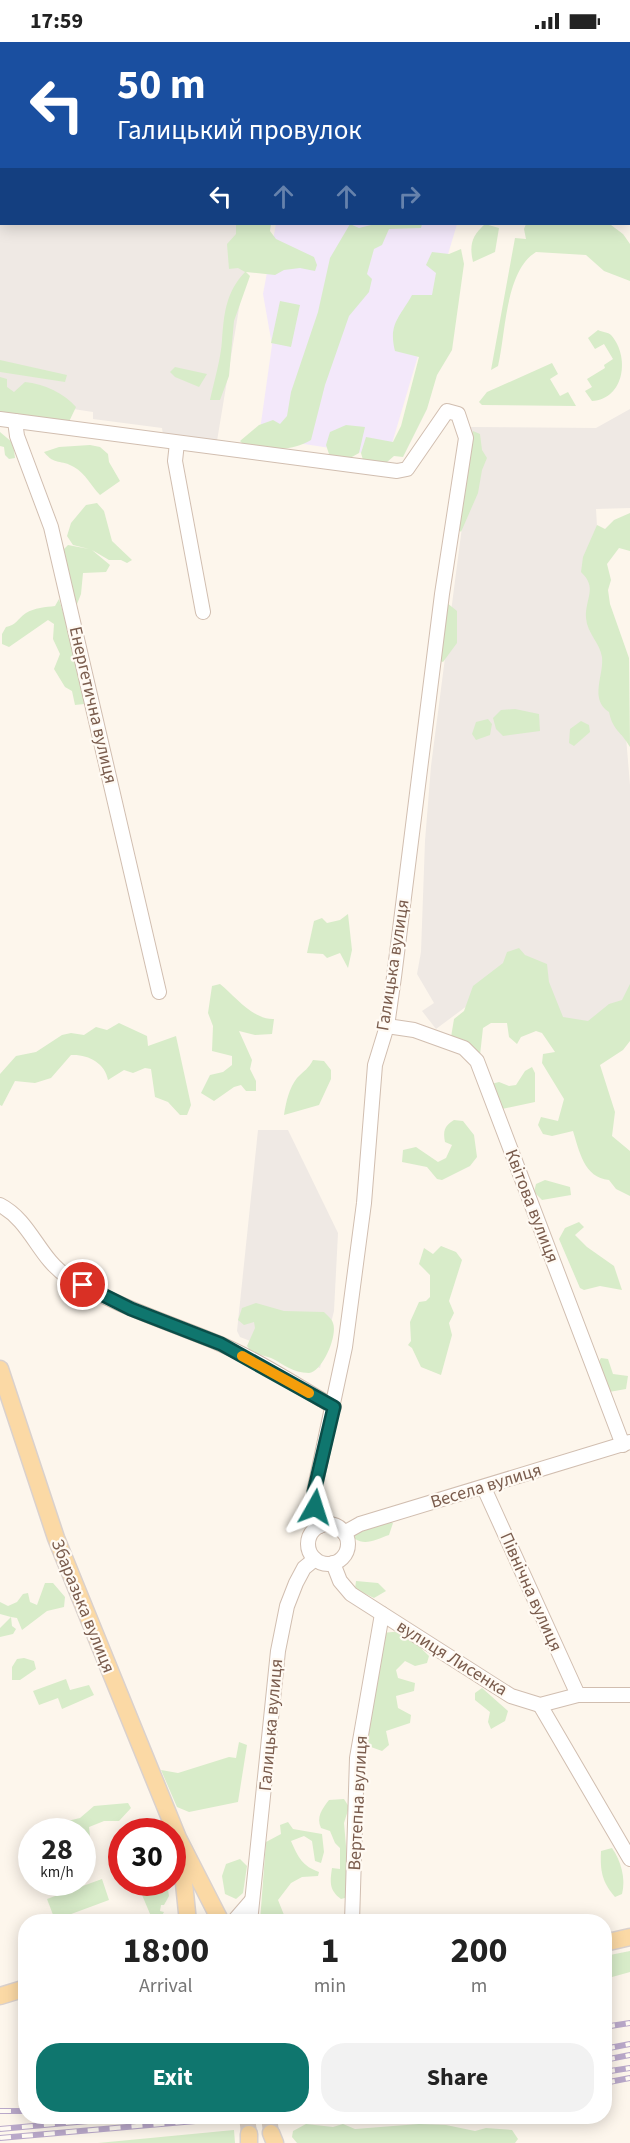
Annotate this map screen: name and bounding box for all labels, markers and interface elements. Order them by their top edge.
text: 17:59 [30,5,83,37]
text: 50 m [117,55,206,115]
icon: left [18,66,96,144]
text: Галицький провулок [117,111,362,150]
icon: left [204,180,237,213]
icon: ahead [267,180,300,213]
icon: ahead [330,180,363,213]
icon: right [393,180,426,213]
street label: Енергетична вулиця [63,624,123,786]
street label: Галицька вулиця [370,897,416,1033]
street label: Квітова вулиця [499,1146,565,1266]
pin [57,1259,108,1310]
icon: arrive [66,1268,99,1301]
street label: Весела вулиця [427,1457,545,1515]
position arrow [283,1475,347,1539]
street label: Північна вулиця [494,1528,568,1656]
street label: Збаразька вулиця [45,1535,121,1677]
street label: вулиця Лисенка [392,1614,512,1702]
street label: Галицька вулиця [253,1658,289,1792]
street label: Вертепна вулиця [342,1735,374,1871]
speed limit sign: 30 [108,1818,186,1896]
text: 28 [41,1828,73,1871]
text: km/h [40,1862,74,1883]
text: 18:00 [122,1925,209,1976]
text: 1 [320,1925,339,1976]
text: 200 [451,1925,508,1976]
text: Arrival [139,1972,193,2000]
text: min [314,1972,346,2000]
text: m [471,1972,487,2000]
button: Exit [36,2043,309,2112]
button: Share [321,2043,594,2112]

